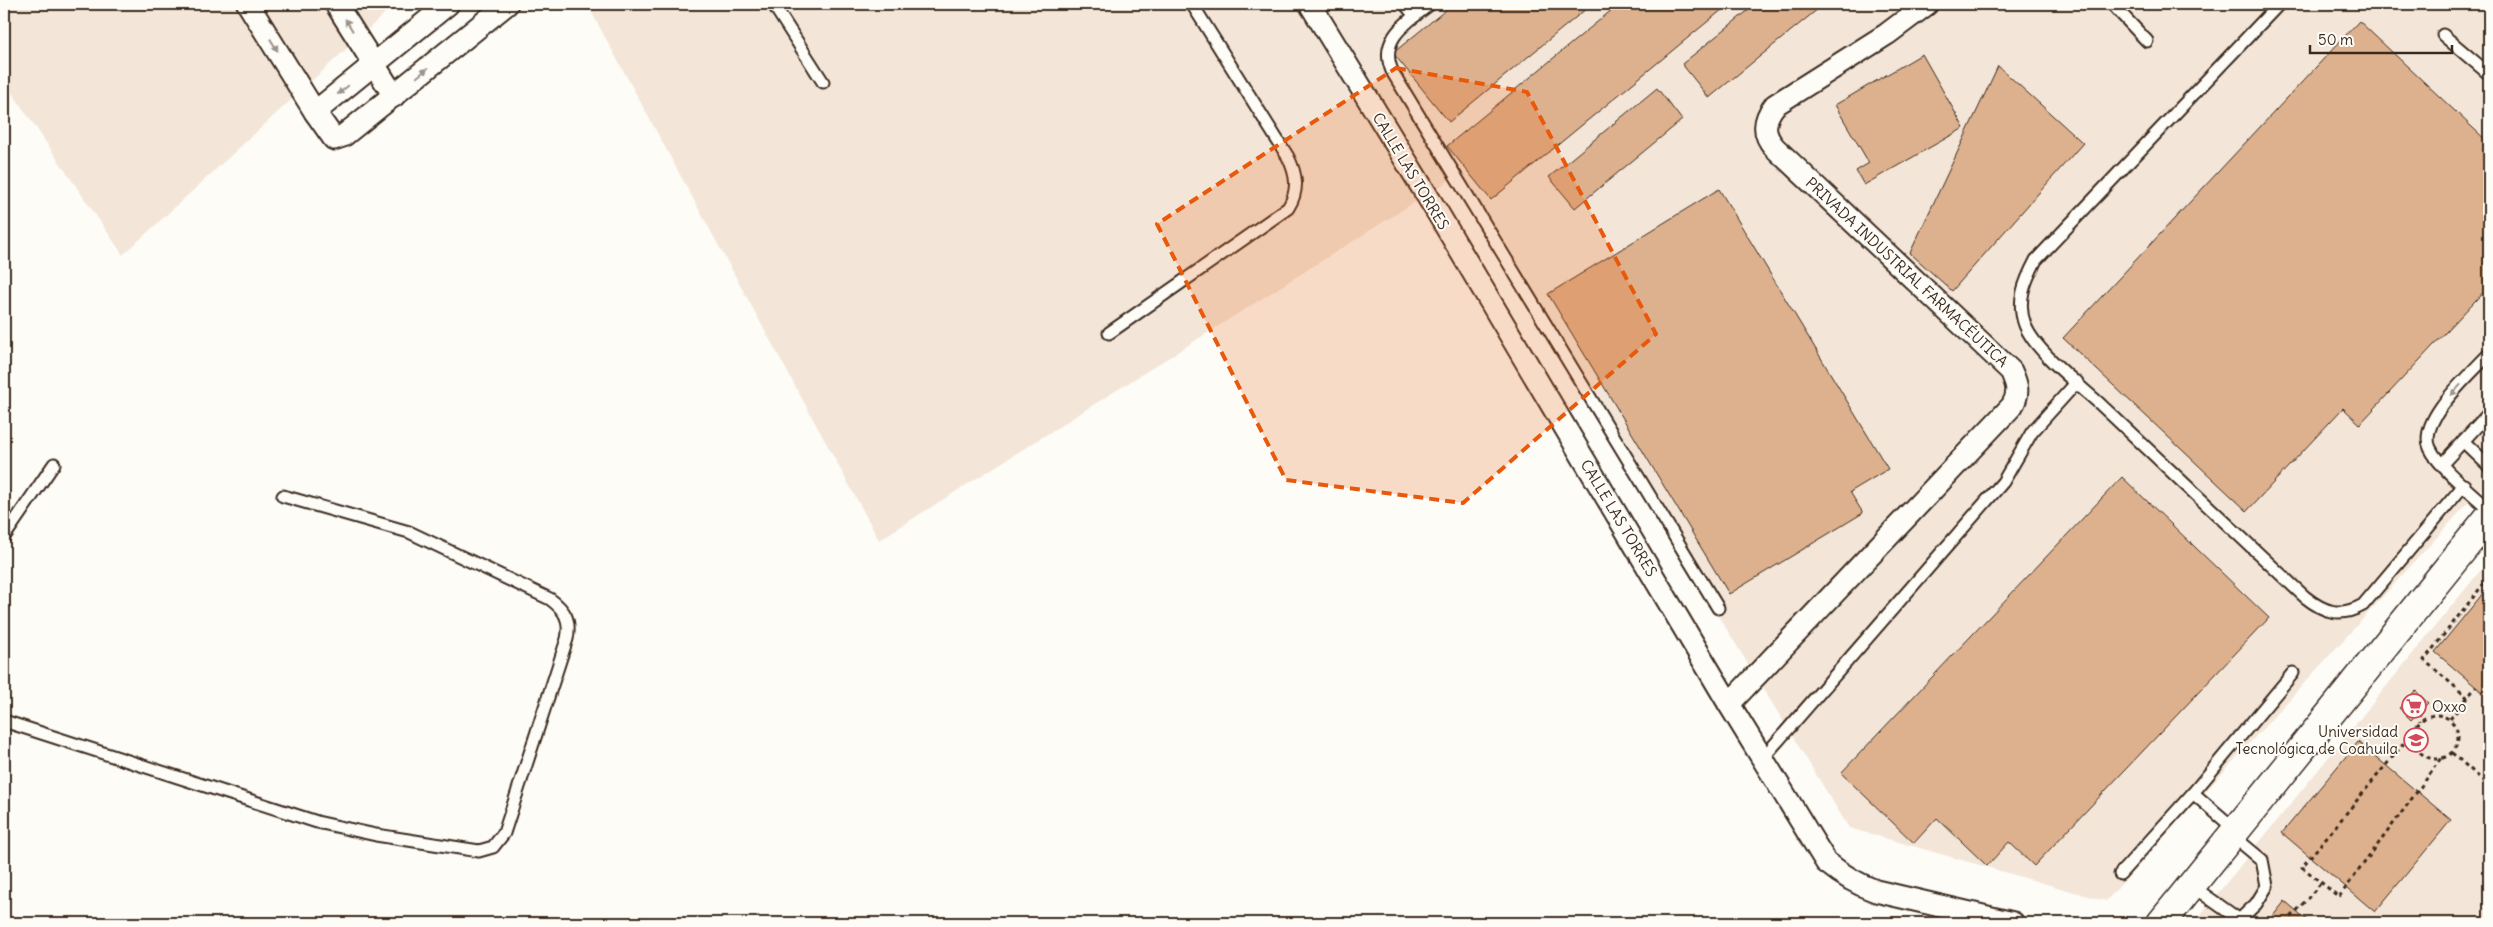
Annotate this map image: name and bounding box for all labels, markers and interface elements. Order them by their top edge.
one-way arrow [345,19,354,32]
scale bar [2310,22,2453,54]
text: 50 m [2318,30,2353,49]
one-way arrow [269,39,278,52]
one-way arrow [415,67,428,78]
one-way arrow [336,84,349,95]
street label: CALLE LAS TORRES [1369,109,1453,233]
street label: PRIVADA INDUSTRIAL FARMACÉUTICA [1802,173,2013,371]
one-way arrow [2451,383,2462,396]
street label: CALLE LAS TORRES [1577,456,1661,580]
supermarket icon: Oxxo [2401,693,2427,719]
place label: Oxxo [2432,697,2467,716]
place label: Universidad Tecnológica de Coahuila [2235,722,2398,758]
school or university icon: Universidad Tecnológica de Coahuila [2403,727,2429,753]

